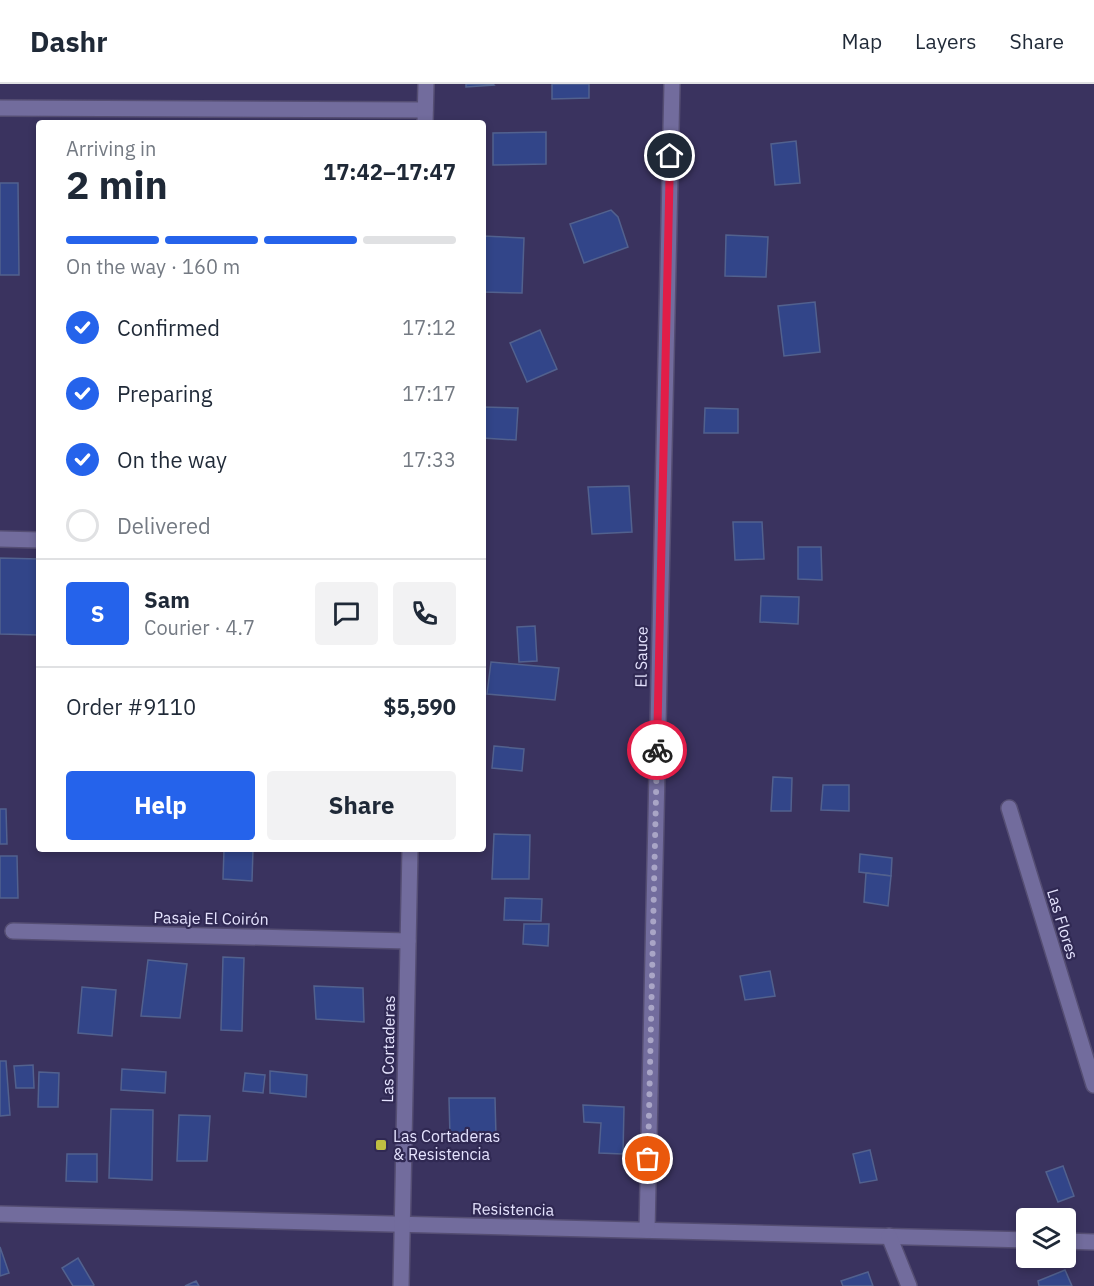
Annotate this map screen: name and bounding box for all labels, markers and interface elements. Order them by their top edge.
text: Dashr [30,23,108,60]
text: Map [842,27,882,55]
text: Layers [915,27,977,55]
text: Share [1010,27,1064,55]
pin [644,130,695,181]
text: Arriving in [66,135,156,162]
icon: home [653,139,686,172]
text: 17:42–17:47 [323,157,456,186]
text: 2 min [66,159,168,210]
text: On the way · 160 m [66,253,240,280]
icon: check [66,311,99,344]
text: Confirmed [117,313,220,342]
text: 17:12 [402,314,456,341]
icon: check [66,377,99,410]
text: Preparing [117,379,212,408]
text: 17:17 [402,380,456,407]
icon: check [66,443,99,476]
text: On the way [117,445,227,474]
text: 17:33 [402,446,456,473]
text: Delivered [117,511,211,540]
button: chat [315,582,378,645]
button: phone [393,582,456,645]
text: Sam [144,585,190,614]
text: S [91,599,104,628]
text: Courier · 4.7 [144,614,255,641]
street label: El Sauce [630,626,652,688]
text: Order #9110 [66,692,196,721]
text: $5,590 [383,692,456,721]
courier [627,720,687,780]
icon: bike [641,734,674,767]
button: Help [66,771,255,840]
button: Share [267,771,456,840]
street label: Las Flores [1043,886,1083,962]
street label: Pasaje El Coirón [153,907,269,929]
street label: Las Cortaderas [377,995,399,1103]
place label: Las Cortaderas & Resistencia [393,1126,500,1164]
pin [622,1133,673,1184]
marker: Las Cortaderas & Resistencia [374,1138,388,1152]
icon: bag [631,1142,664,1175]
street label: Resistencia [472,1198,555,1220]
map controls [1016,1208,1076,1268]
button: layers [1016,1208,1076,1268]

